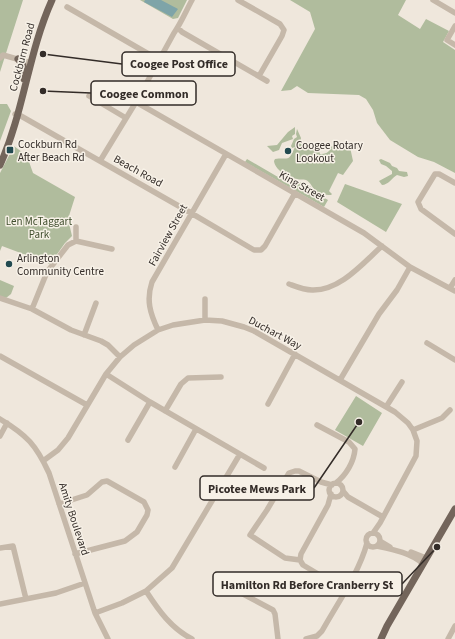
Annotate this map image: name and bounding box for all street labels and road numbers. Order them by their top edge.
street label: Cockburn Road [6,21,38,93]
street label: Beach Road [111,151,165,191]
street label: King Street [276,167,328,205]
street label: Fairview Street [145,201,191,269]
street label: Duchart Way [246,313,304,353]
street label: Amity Boulevard [55,481,93,557]

